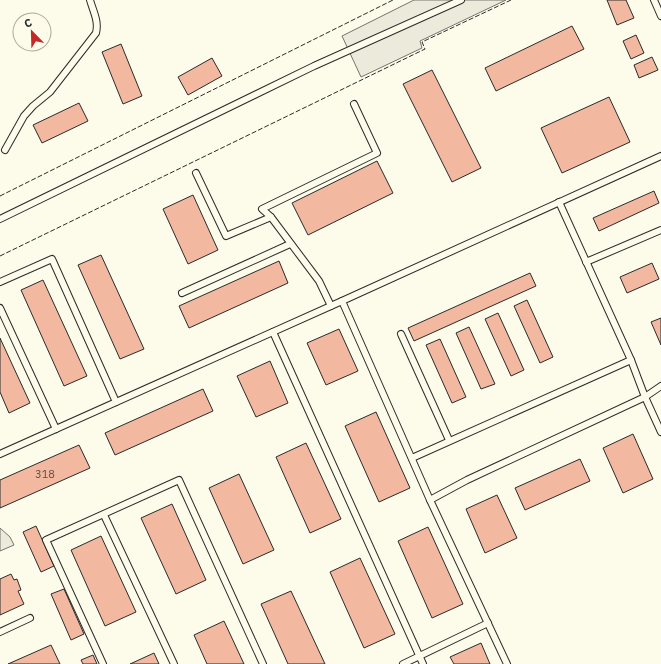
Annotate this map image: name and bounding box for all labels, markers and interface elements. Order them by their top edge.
north arrow [12,12,52,52]
text: С [22,15,34,31]
house number: 318 [35,467,55,481]

